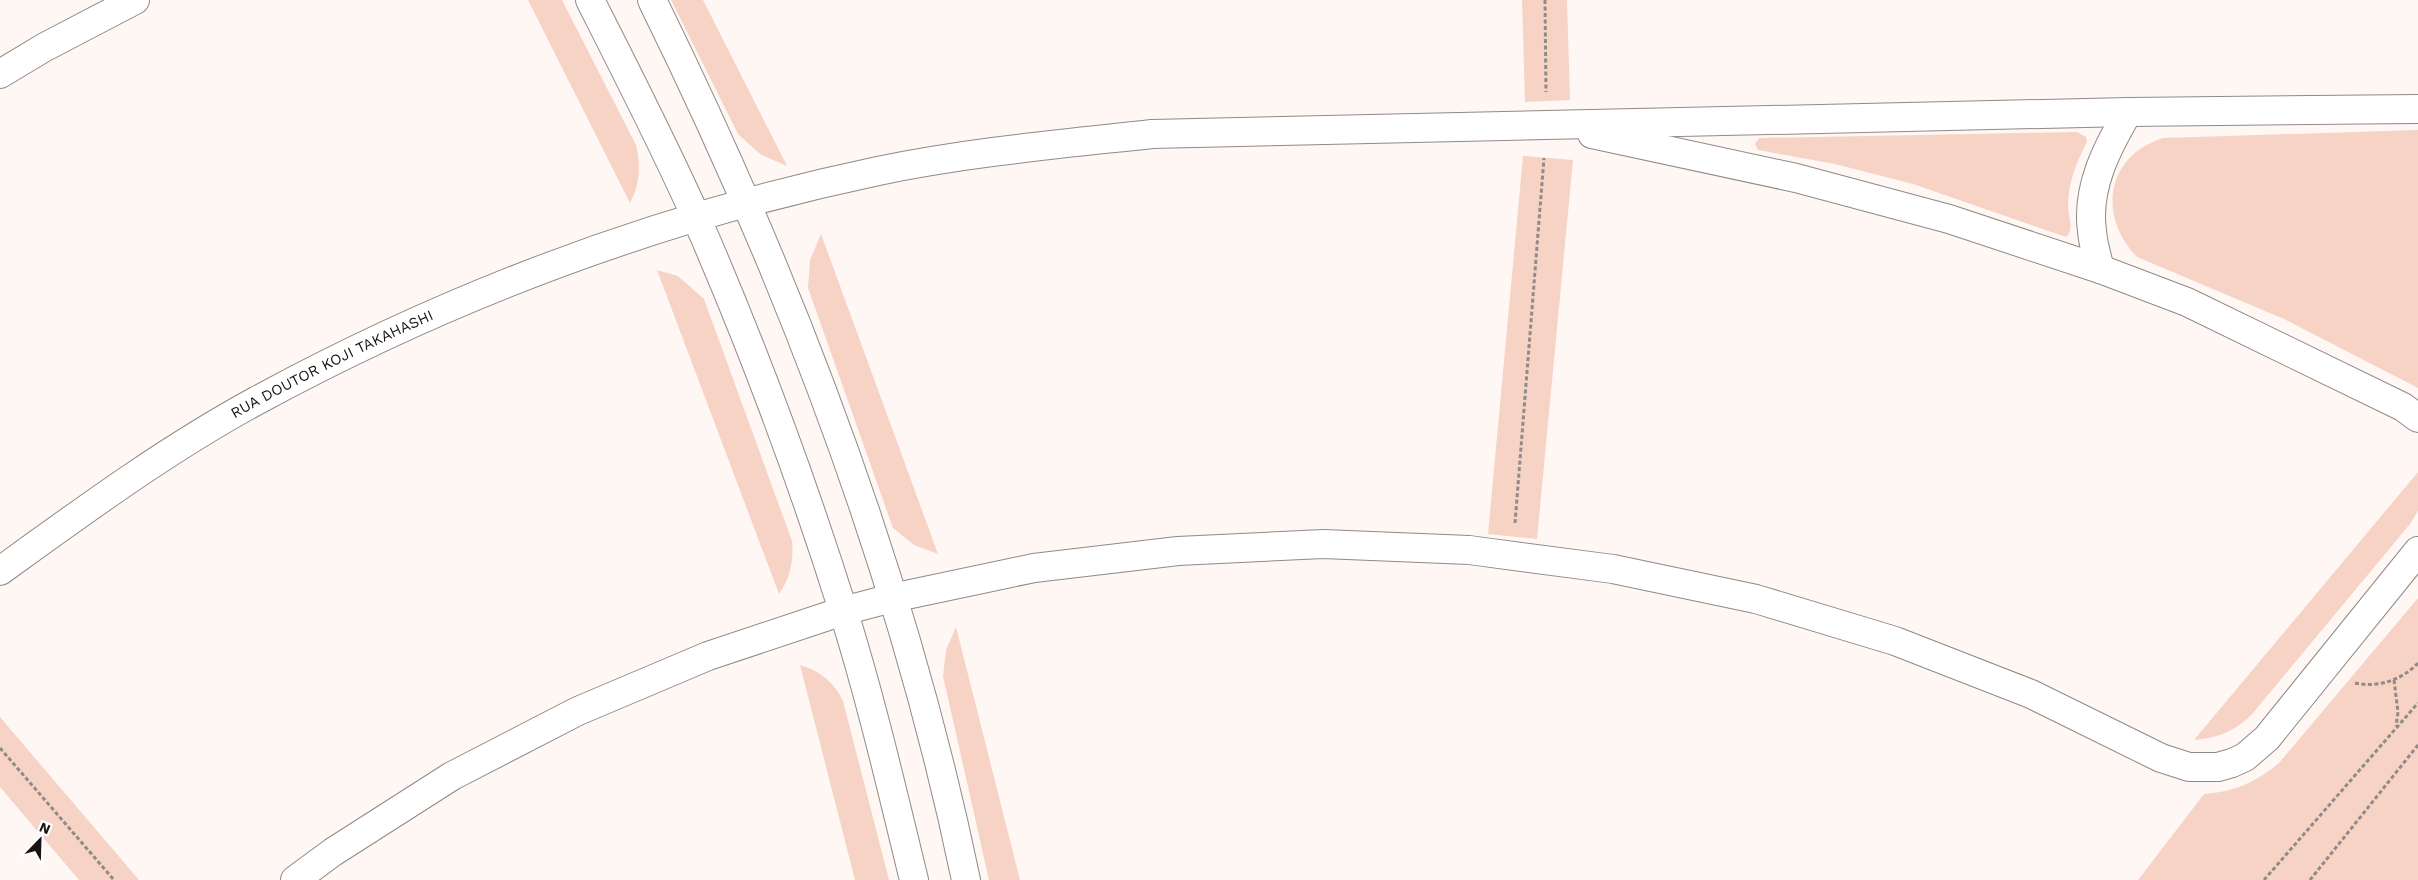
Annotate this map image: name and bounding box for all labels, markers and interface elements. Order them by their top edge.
street label: RUA DOUTOR KOJI TAKAHASHI [228,306,436,422]
north arrow [15,815,65,865]
text: N [37,819,53,837]

